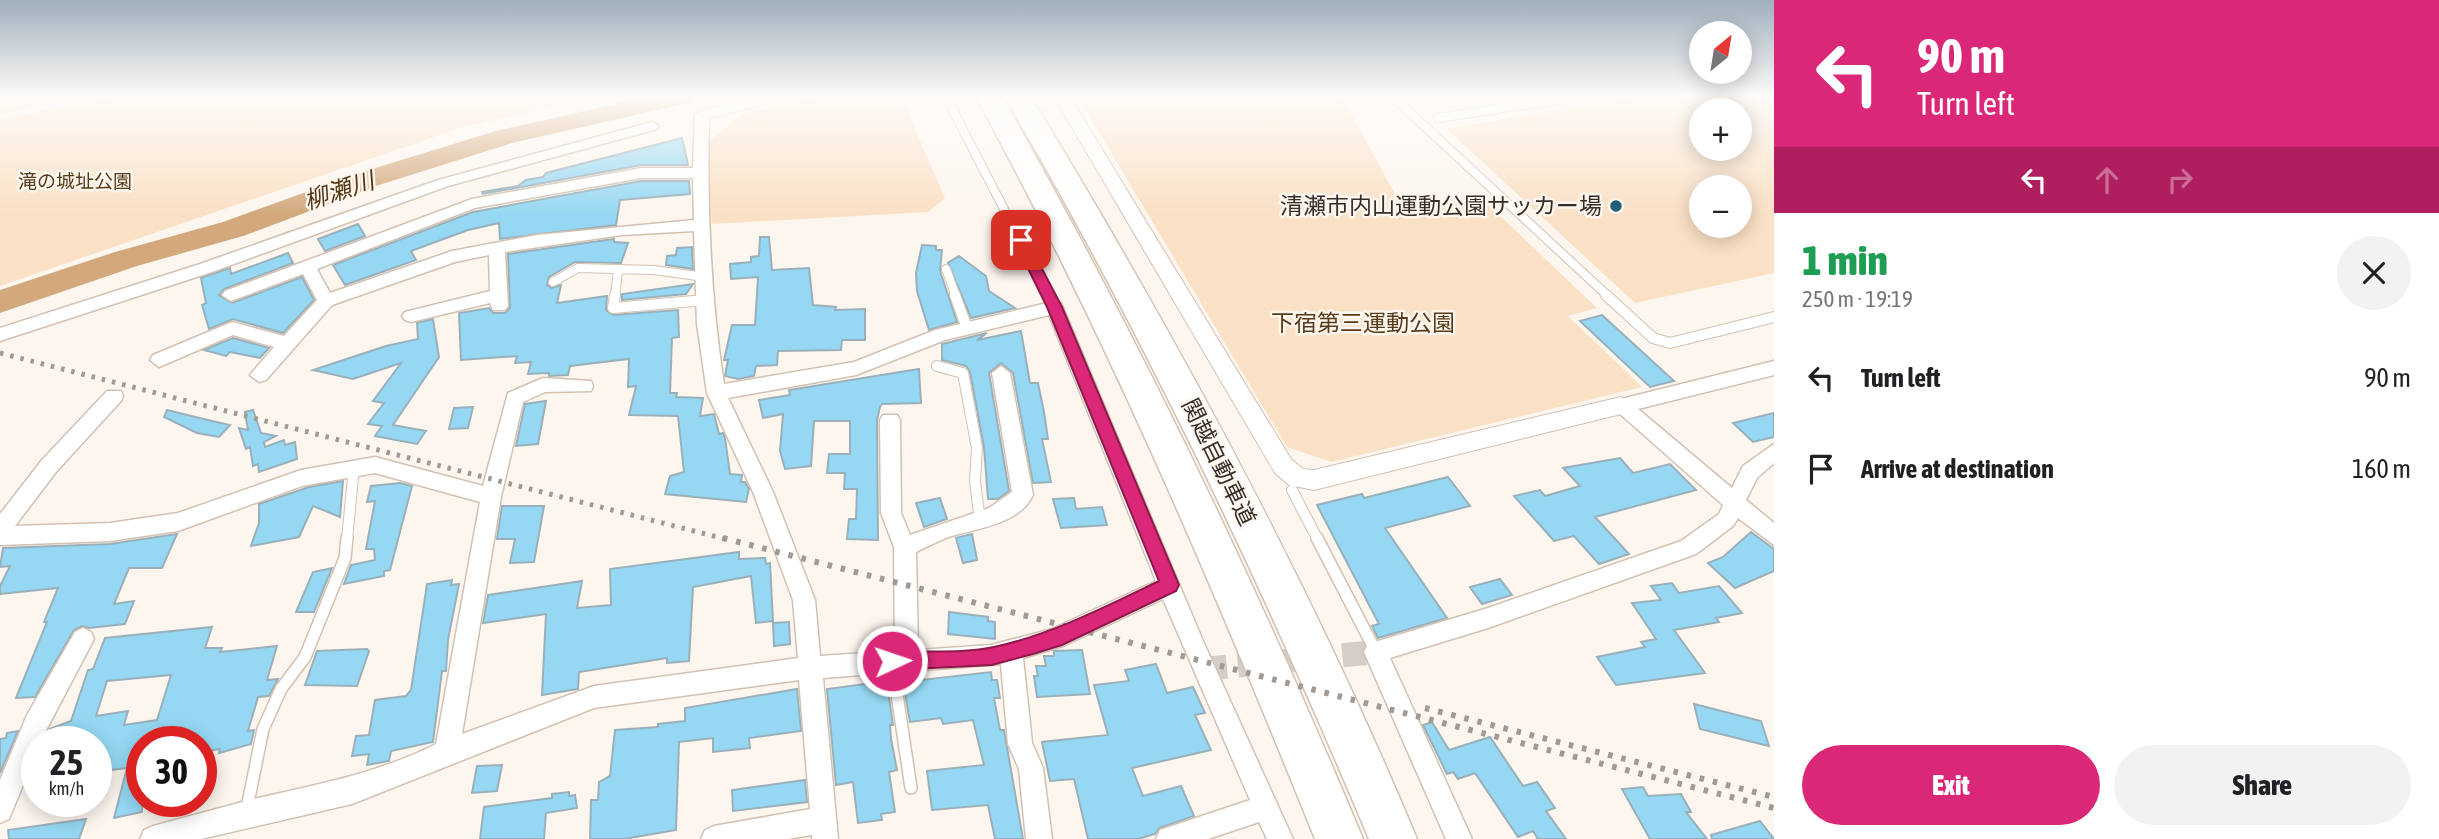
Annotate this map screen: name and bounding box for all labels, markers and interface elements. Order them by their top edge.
north arrow [1689,21,1752,84]
map controls [1689,21,1752,238]
text: 90 m [1917,27,2005,83]
icon: left [1802,28,1893,119]
text: Turn left [1917,85,2015,122]
button: + [1689,98,1752,161]
icon: left [2015,161,2053,199]
icon: ahead [2088,161,2126,199]
icon: right [2161,161,2199,199]
water label: 柳瀬川 [300,166,380,214]
park label: 滝の城址公園 [18,170,132,192]
button: − [1689,175,1752,238]
place label: 清瀬市内山運動公園サッカー場 [1280,193,1602,219]
marker: 清瀬市内山運動公園サッカー場 [1608,198,1624,214]
pin [991,210,1051,270]
icon: arrive [1002,221,1040,259]
text: 1 min [1802,236,1888,284]
button: close [2337,236,2411,310]
text: 250 m · 19:19 [1802,286,1913,312]
park label: 下宿第三運動公園 [1271,310,1455,336]
icon: left [1802,359,1840,397]
text: Turn left [1861,363,1941,393]
text: 90 m [2364,363,2411,393]
street label: 関越自動車道 [1177,394,1261,530]
icon: arrive [1802,450,1840,488]
text: Arrive at destination [1861,454,2054,484]
text: 160 m [2352,454,2411,484]
position arrow [855,624,929,698]
speed limit sign: 30 [126,726,217,817]
text: 25 [50,742,83,782]
button: Exit [1802,745,2100,825]
button: Share [2114,745,2411,825]
text: km/h [49,778,84,799]

